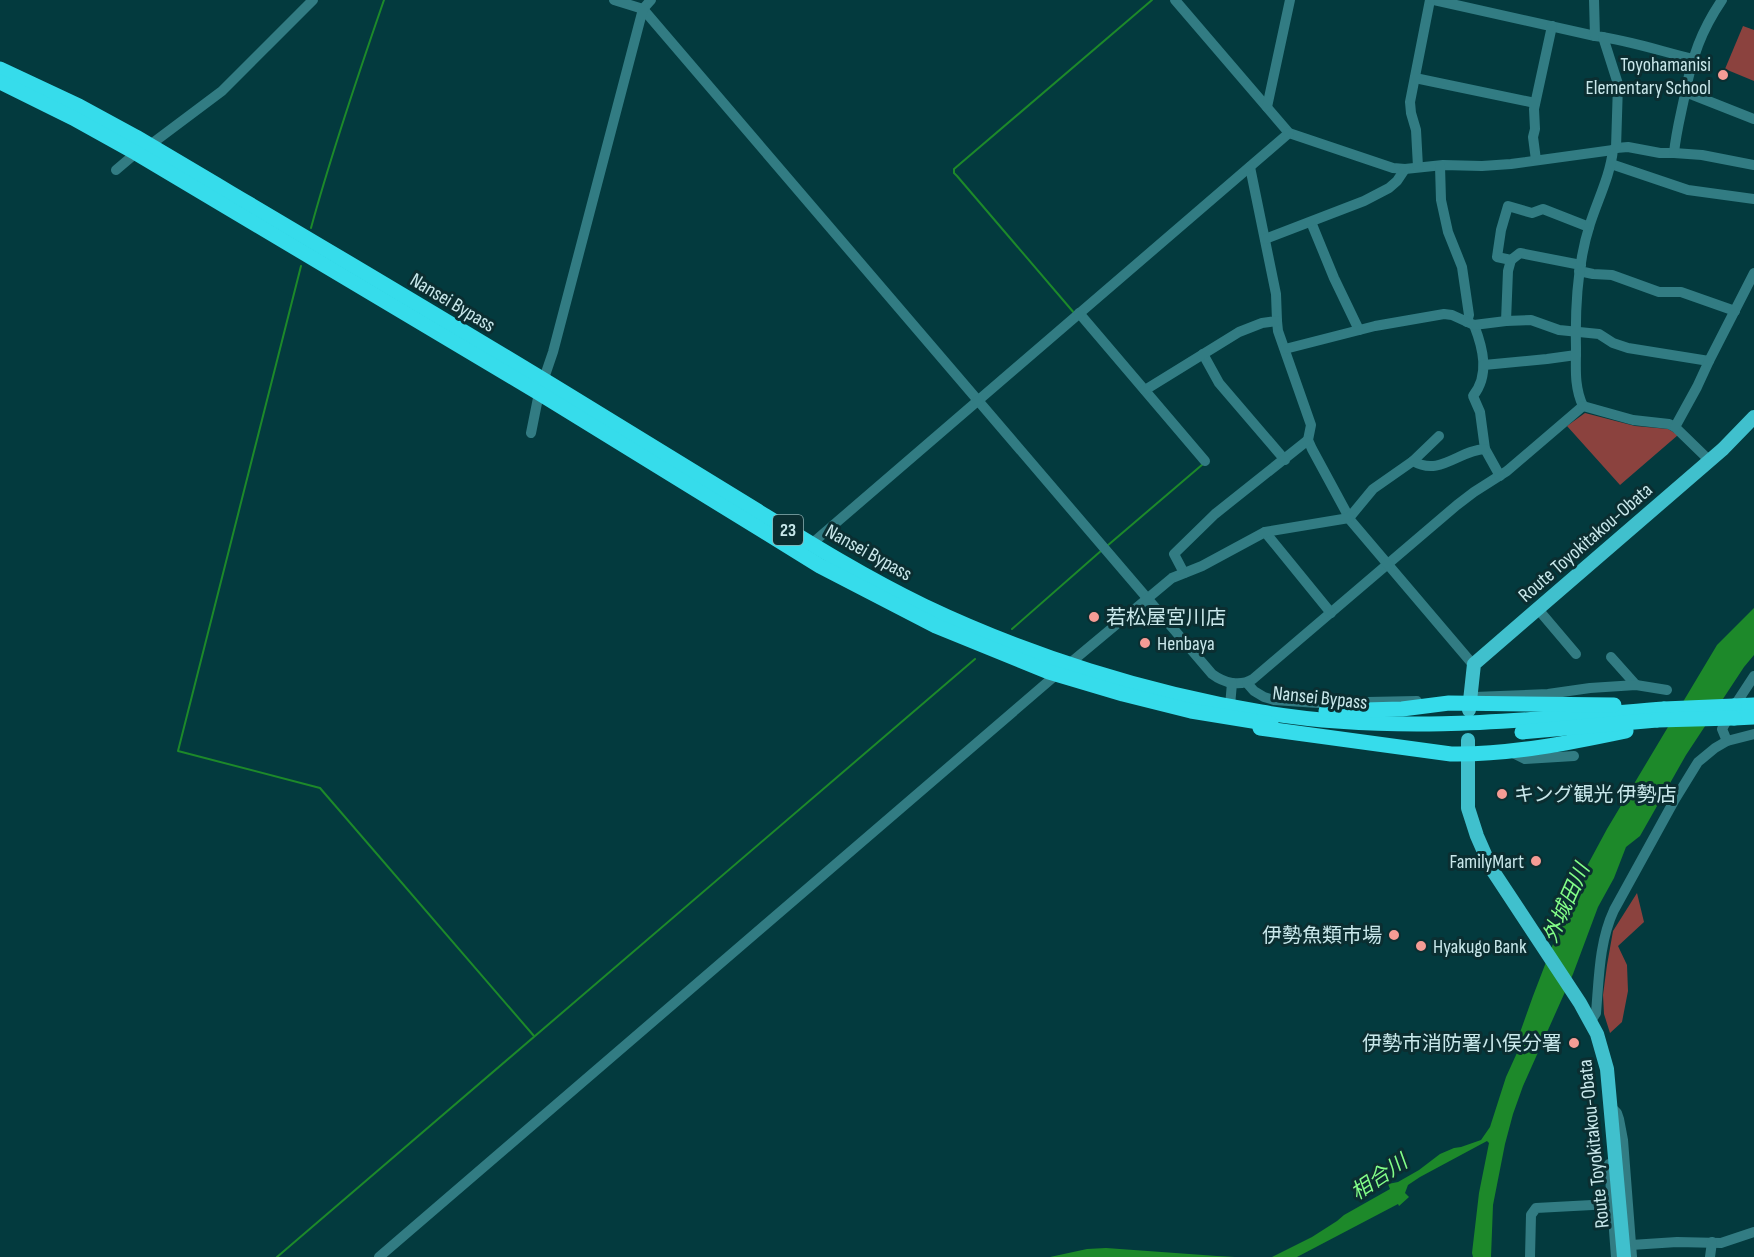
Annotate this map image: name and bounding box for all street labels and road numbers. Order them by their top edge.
street label: Nansei Bypass [406,268,499,338]
street label: Route Toyokitakou-Obata [1514,478,1658,607]
road number: 23 [773,515,803,545]
street label: Nansei Bypass [821,519,916,586]
street label: Nansei Bypass [1271,681,1368,715]
street label: Route Toyokitakou-Obata [1573,1058,1615,1229]

